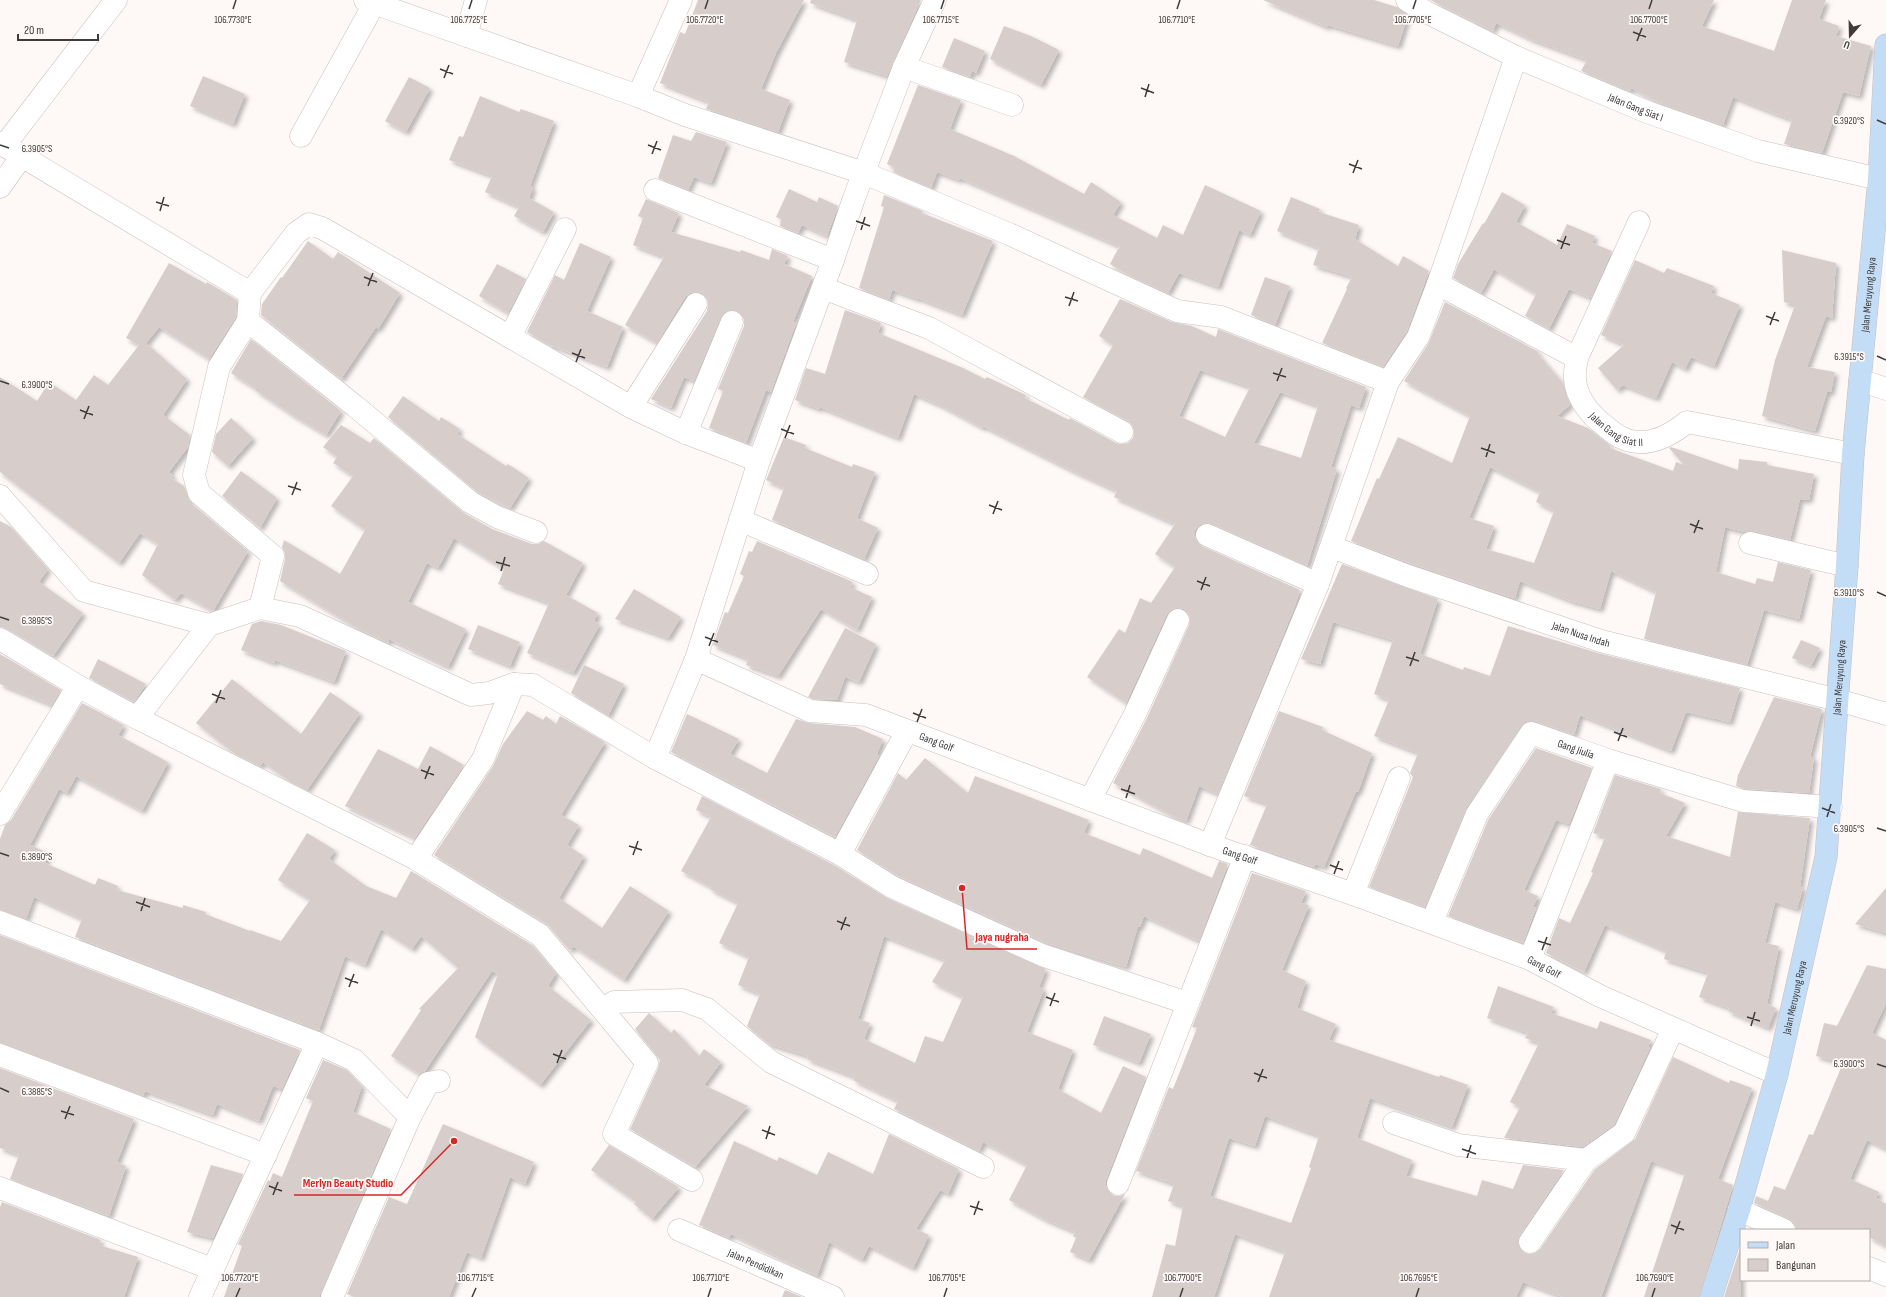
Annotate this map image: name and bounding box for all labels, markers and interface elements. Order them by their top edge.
text: 106.7730°E [214,14,252,26]
text: 106.7725°E [451,14,487,26]
text: 106.7720°E [686,14,724,26]
text: 106.7715°E [923,14,959,26]
text: 106.7710°E [1159,14,1195,26]
text: 106.7705°E [1394,14,1432,26]
text: 106.7700°E [1630,14,1668,26]
scale bar [18,16,98,42]
north arrow [1830,16,1870,56]
text: 20 m [24,23,44,38]
text: U [1842,38,1852,52]
street label: Jalan Gang Siat I [1605,90,1665,124]
text: 6.3920°S [1834,115,1864,127]
text: 6.3905°S [22,143,52,155]
street label: Jalan Meruyung Raya [1858,257,1879,334]
text: 6.3915°S [1834,351,1864,363]
text: 6.3900°S [22,379,52,391]
street label: Jalan Gang Siat II [1586,409,1643,449]
text: 6.3910°S [1834,587,1864,599]
text: 6.3895°S [22,615,52,627]
street label: Jalan Nusa Indah [1550,619,1611,650]
street label: Jalan Meruyung Raya [1830,640,1849,717]
street label: Gang Golf [917,730,956,755]
street label: Gang Jiulia [1556,737,1596,762]
text: 6.3905°S [1834,823,1864,835]
street label: Gang Golf [1221,844,1260,868]
text: 6.3890°S [22,851,52,863]
callout: Jaya nugraha [967,925,1037,949]
text: Jaya nugraha [974,930,1029,945]
street label: Gang Golf [1525,953,1564,981]
street label: Jalan Meruyung Raya [1780,960,1809,1037]
text: 6.3900°S [1834,1058,1864,1070]
text: 6.3885°S [22,1086,52,1098]
callout: Merlyn Beauty Studio [294,1171,401,1195]
text: Merlyn Beauty Studio [303,1176,393,1191]
legend [1740,1229,1870,1281]
text: Jalan [1775,1238,1795,1253]
street label: Jalan Pendidikan [725,1246,786,1282]
text: Bangunan [1776,1258,1816,1273]
text: 106.7720°E [221,1272,259,1284]
text: 106.7715°E [458,1272,494,1284]
text: 106.7710°E [693,1272,729,1284]
text: 106.7705°E [928,1272,966,1284]
text: 106.7700°E [1164,1272,1202,1284]
text: 106.7695°E [1400,1272,1438,1284]
text: 106.7690°E [1636,1272,1674,1284]

